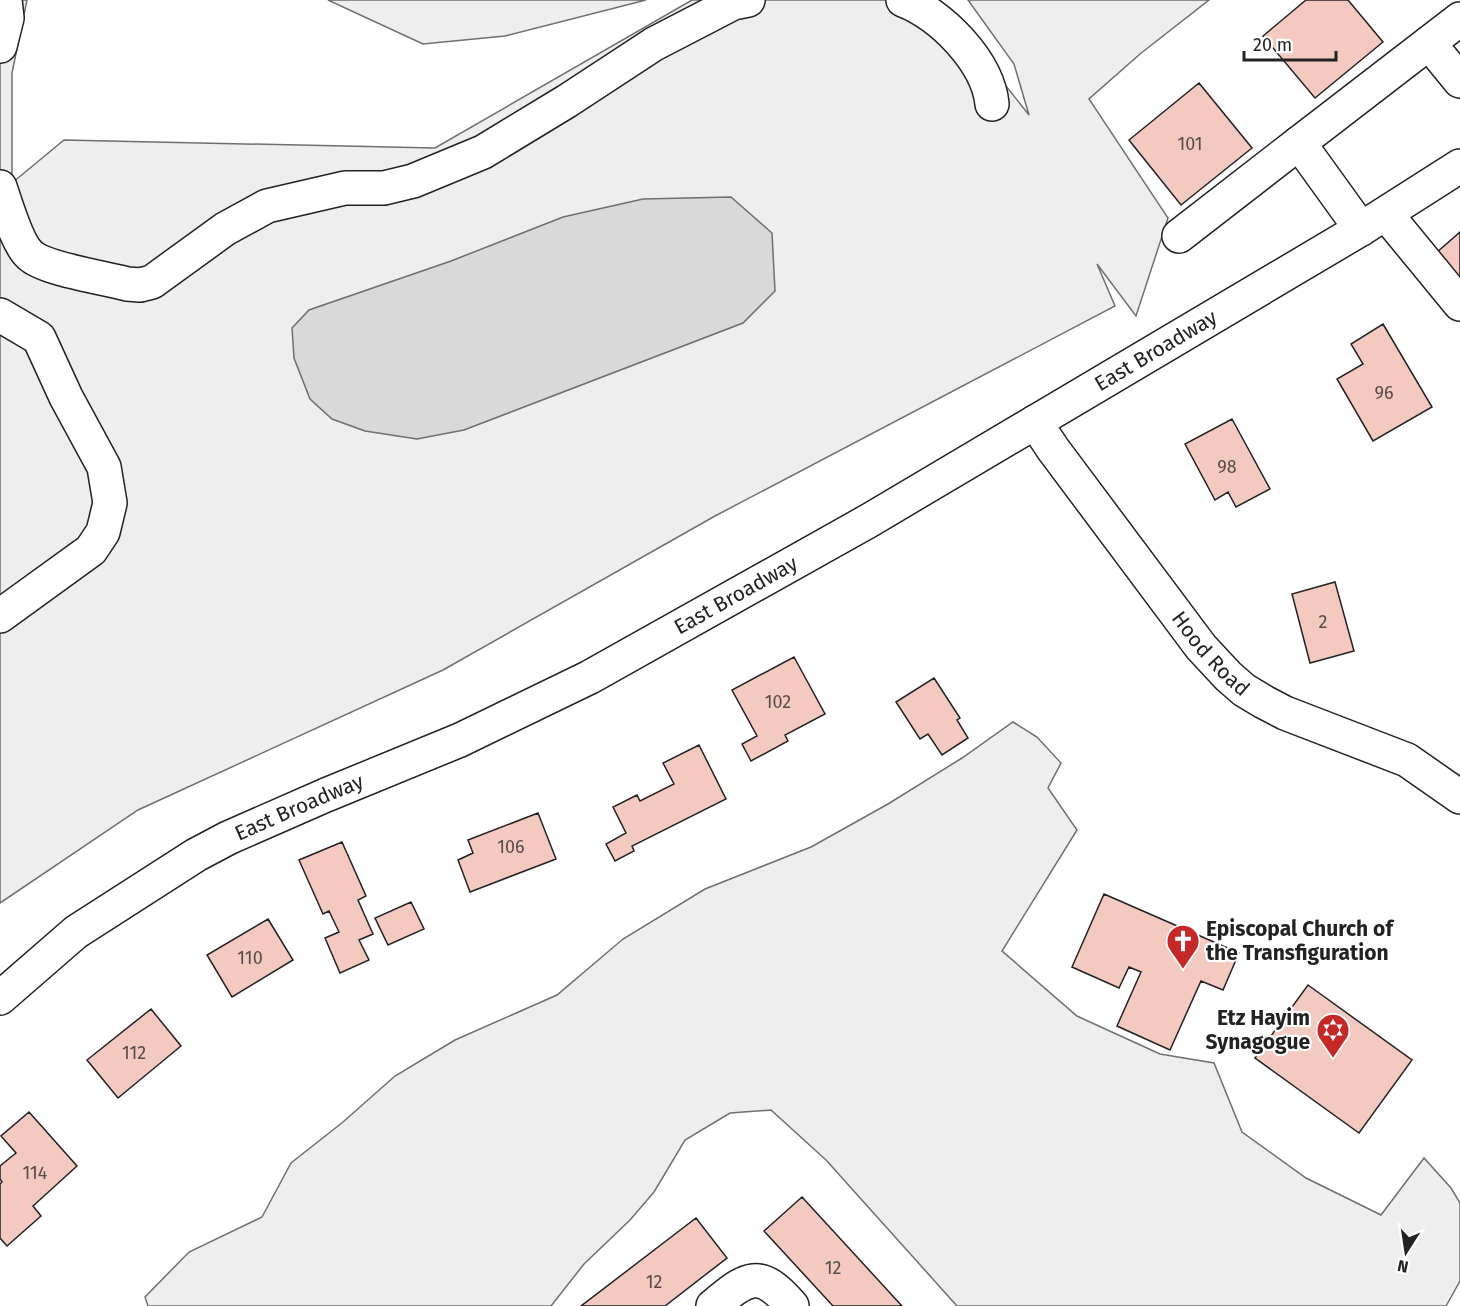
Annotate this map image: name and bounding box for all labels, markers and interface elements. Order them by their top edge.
scale bar [1244,24,1336,62]
text: 20 m [1253,34,1292,56]
house number: 101 [1177,133,1203,155]
street label: East Broadway [1090,304,1222,397]
house number: 96 [1374,382,1394,404]
house number: 98 [1217,456,1237,478]
street label: East Broadway [669,550,803,640]
street label: Hood Road [1166,606,1255,702]
house number: 2 [1319,611,1328,633]
house number: 102 [765,691,791,713]
street label: East Broadway [231,768,368,846]
house number: 106 [497,836,525,858]
place label: Episcopal Church of the Transfiguration [1206,916,1395,966]
church icon: Episcopal Church of the Transfiguration [1165,923,1201,970]
house number: 110 [237,947,263,969]
place label: Etz Hayim Synagogue [1206,1005,1310,1055]
synagogue icon: Etz Hayim Synagogue [1315,1012,1351,1059]
house number: 112 [122,1042,146,1064]
house number: 114 [23,1162,48,1184]
north arrow [1376,1222,1436,1282]
text: N [1396,1256,1410,1277]
house number: 12 [825,1257,841,1279]
house number: 12 [646,1271,662,1293]

